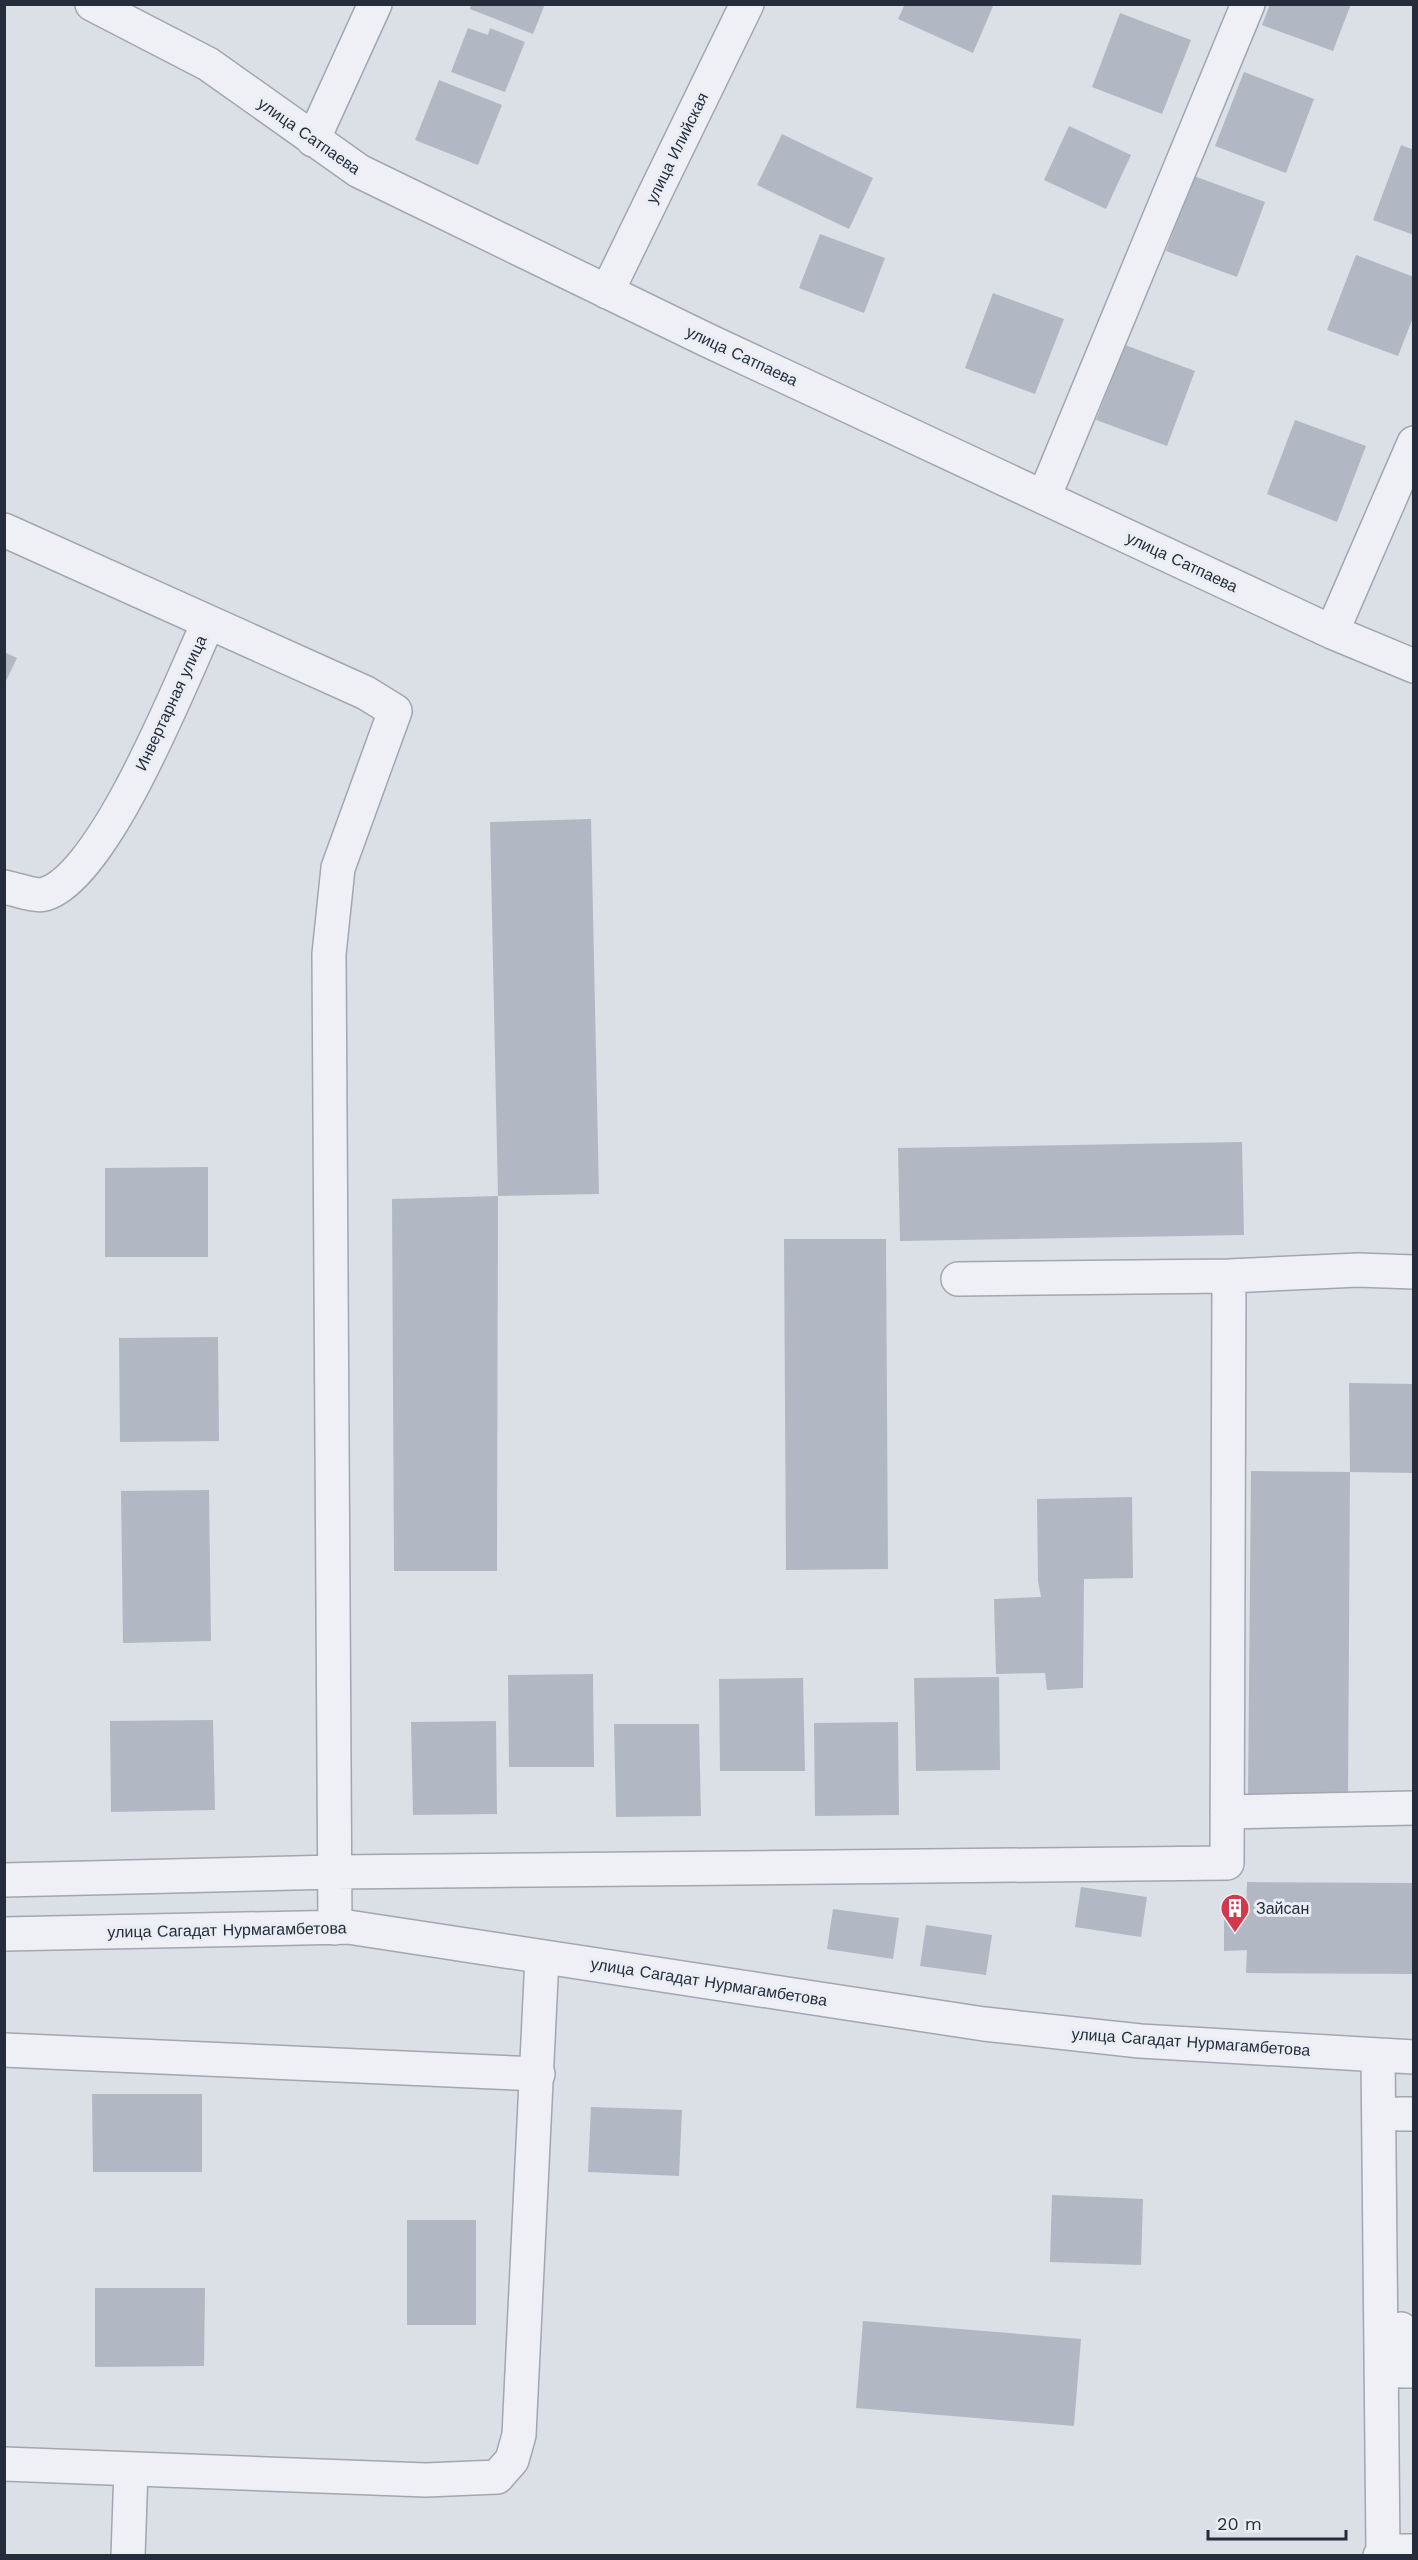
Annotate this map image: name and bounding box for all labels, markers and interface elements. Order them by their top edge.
street label: улица Илийская [642,89,712,207]
street label: улица Сатпаева [254,94,364,178]
street label: улица Сатпаева [683,322,801,390]
street label: улица Сатпаева [1123,528,1241,596]
street label: Инвертарная улица [131,632,211,774]
building icon: Зайсан [1219,1892,1251,1934]
place label: Зайсан [1256,1899,1309,1918]
street label: улица Сагадат Нурмагамбетова [107,1918,347,1942]
street label: улица Сагадат Нурмагамбетова [589,1954,829,2010]
street label: улица Сагадат Нурмагамбетова [1071,2024,1311,2060]
scale bar [1208,2503,1346,2541]
text: 20 m [1217,2513,1262,2534]

